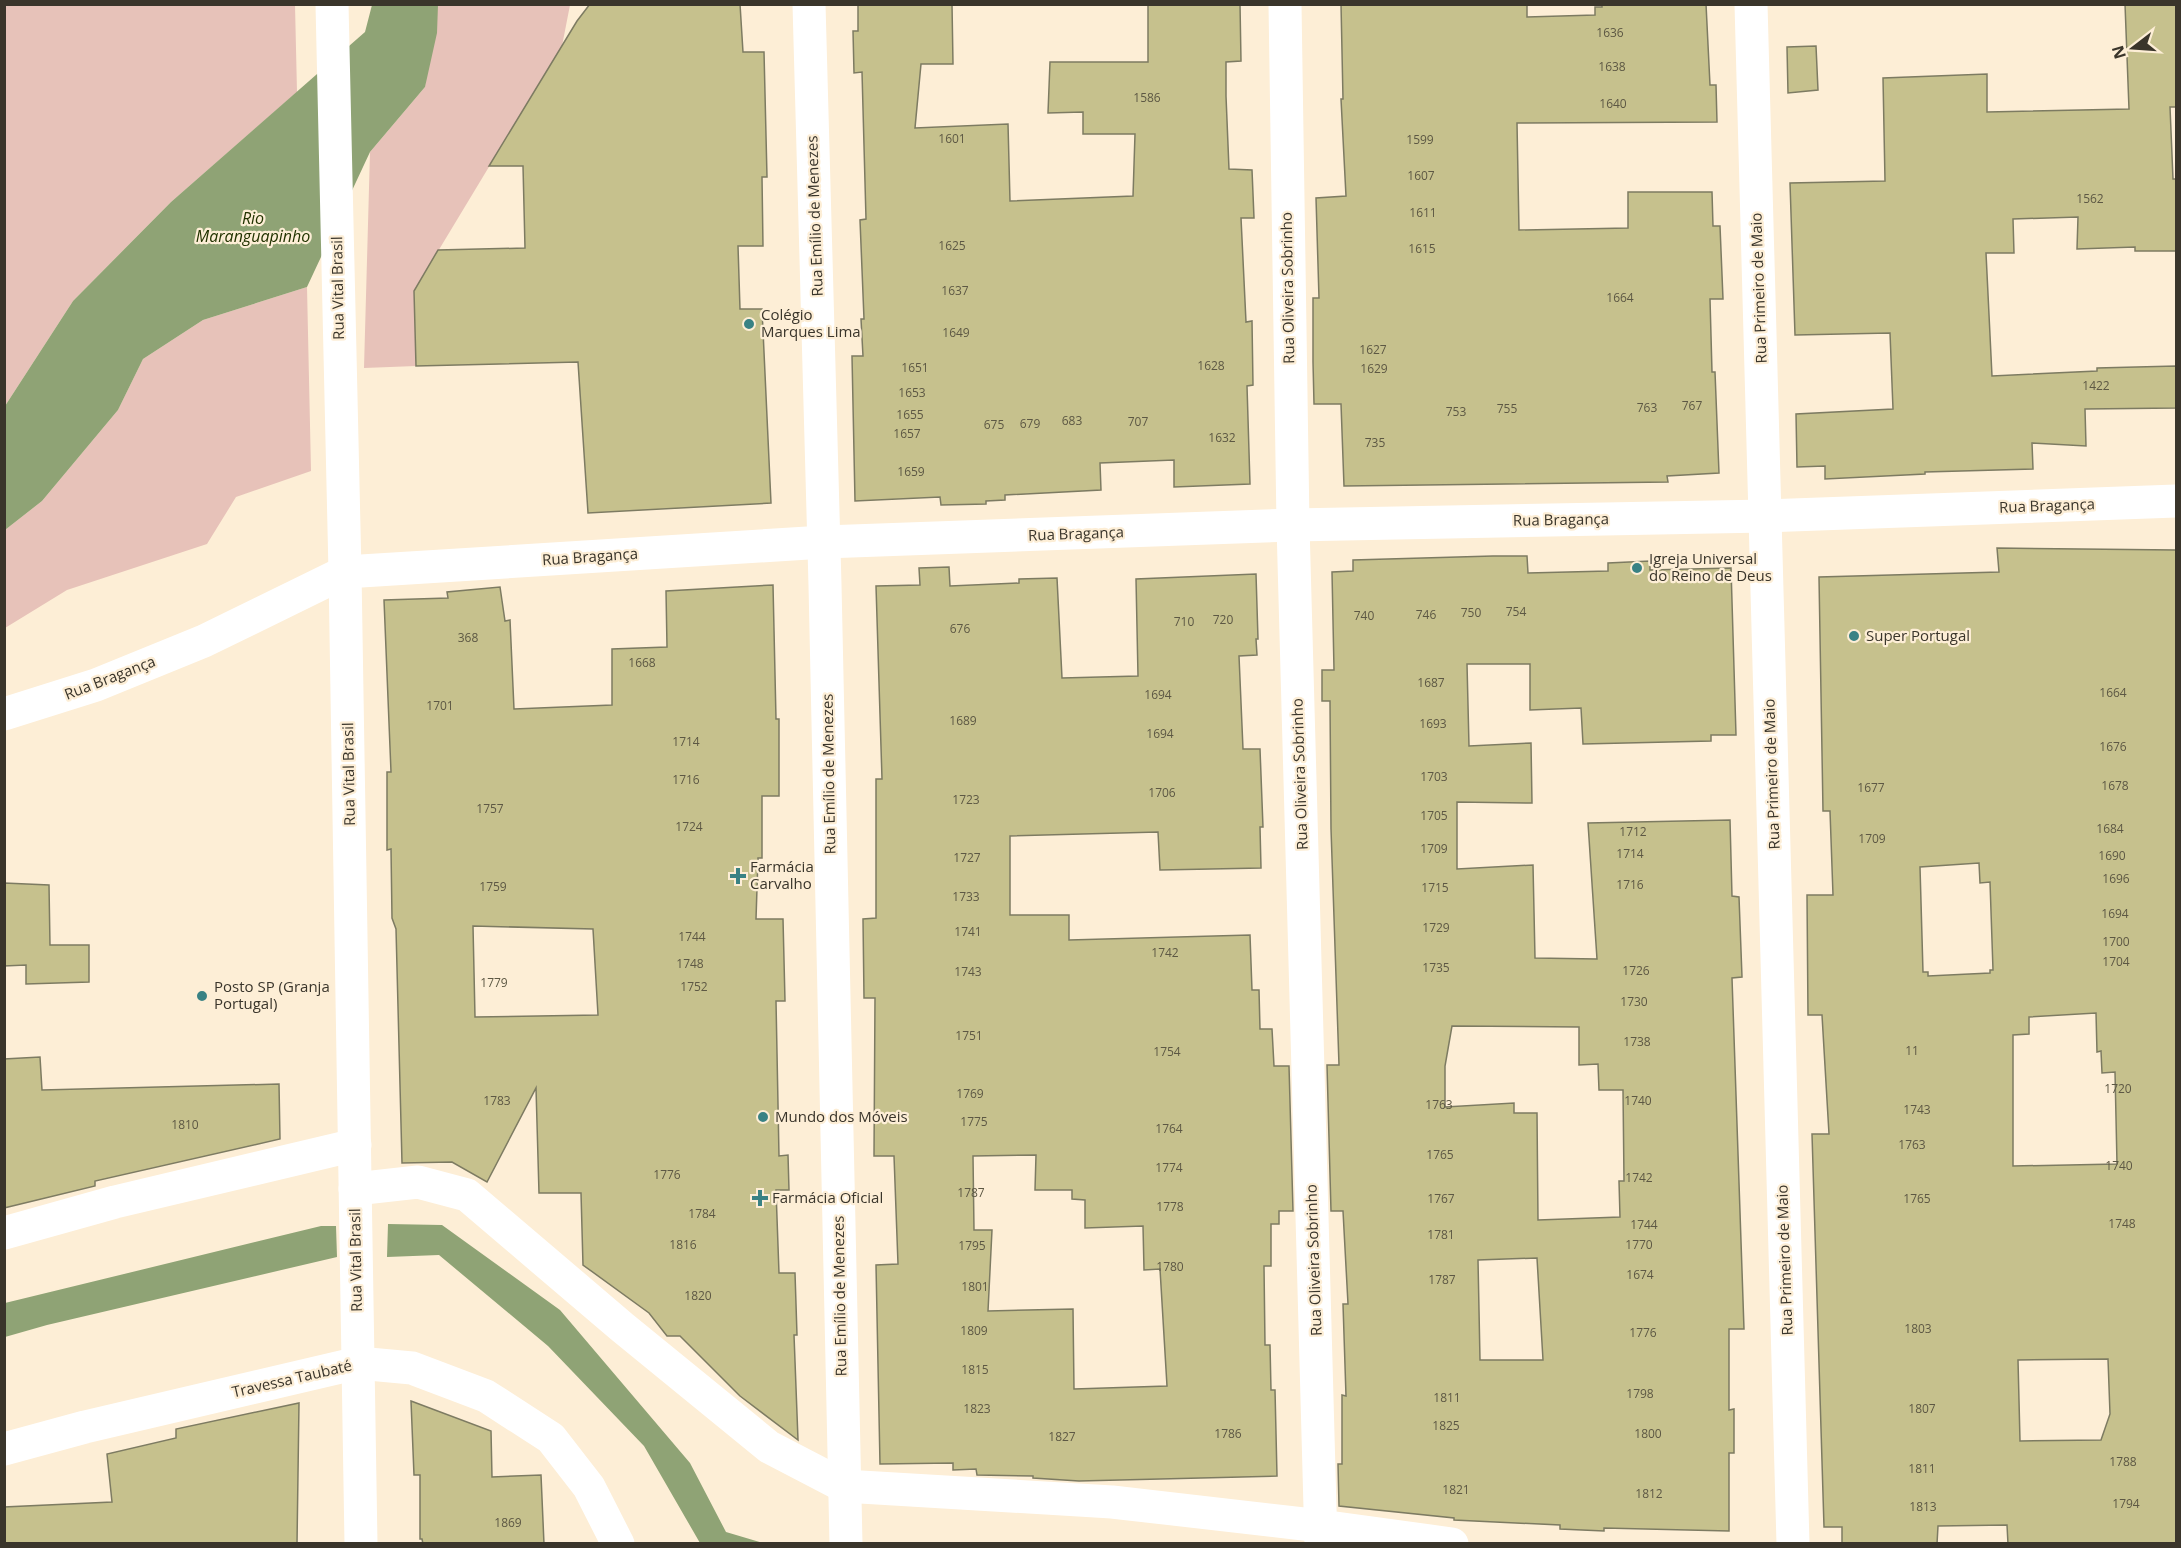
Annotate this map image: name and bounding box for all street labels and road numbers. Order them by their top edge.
street label: Rua Emílio de Menezes [801,135,827,297]
street label: Rua Oliveira Sobrinho [1276,212,1298,364]
street label: Rua Primeiro de Maio [1745,212,1771,364]
street label: Rua Vital Brasil [326,236,348,340]
street label: Rua Bragança [1999,493,2095,517]
street label: Rua Bragança [1513,508,1609,530]
street label: Rua Bragança [1028,521,1124,545]
street label: Rua Bragança [541,543,639,569]
street label: Rua Bragança [61,651,158,704]
street label: Rua Emílio de Menezes [817,693,839,855]
street label: Rua Oliveira Sobrinho [1286,698,1312,850]
street label: Rua Primeiro de Maio [1758,698,1784,850]
street label: Rua Vital Brasil [337,722,359,826]
street label: Rua Oliveira Sobrinho [1300,1184,1326,1336]
street label: Rua Primeiro de Maio [1771,1184,1797,1336]
street label: Rua Vital Brasil [344,1208,366,1312]
street label: Rua Emílio de Menezes [828,1215,850,1377]
street label: Travessa Taubaté [230,1355,354,1402]

